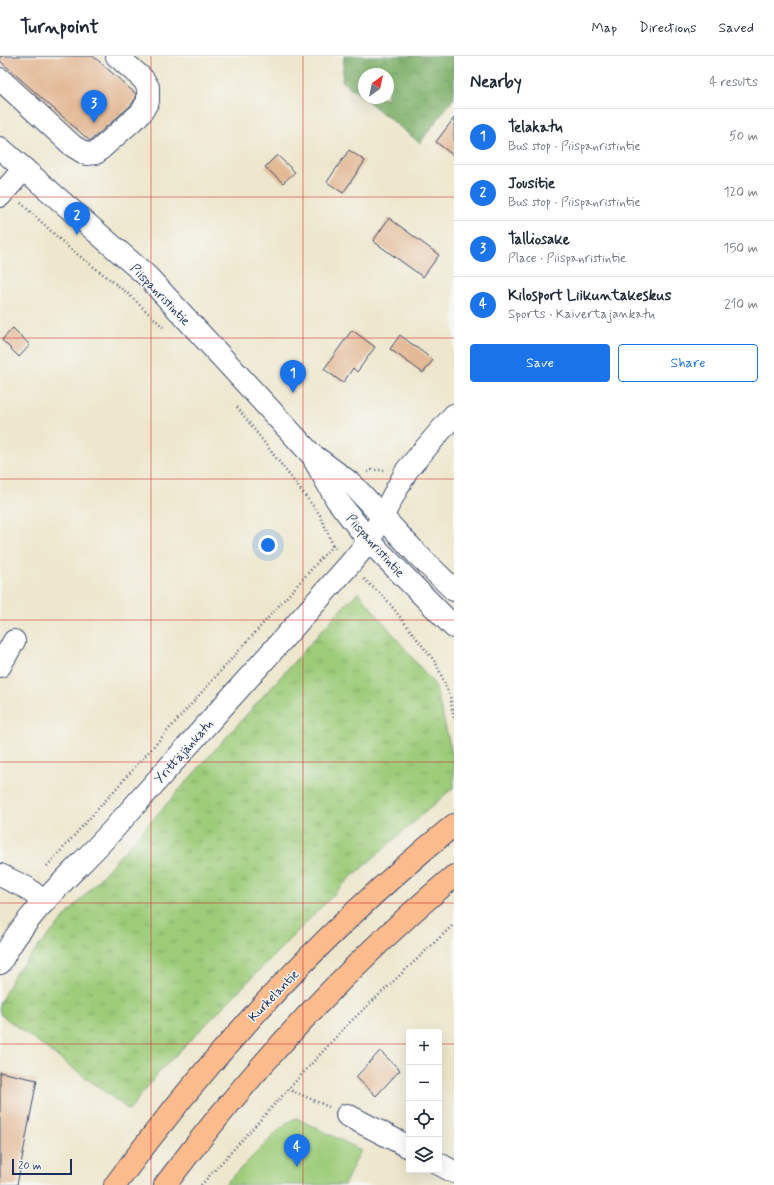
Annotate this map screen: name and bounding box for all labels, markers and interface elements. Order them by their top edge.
text: Turnpoint [20,15,99,40]
text: Map [591,19,617,37]
text: Directions [639,19,697,37]
text: Saved [719,19,754,37]
north arrow [358,68,394,104]
text: Nearby [470,71,522,93]
text: 4 results [709,74,758,91]
pin: 3 [81,90,107,123]
text: Telakatu [508,118,563,138]
text: 1 [480,128,486,145]
text: 50 m [729,128,758,145]
text: Bus stop · Piispanristintie [508,138,641,155]
text: Jousitie [508,174,555,194]
text: 2 [480,184,486,201]
text: 120 m [724,184,758,201]
text: Bus stop · Piispanristintie [508,194,641,211]
pin: 2 [64,202,90,235]
text: Talliosake [508,230,570,250]
text: 3 [480,240,486,257]
text: 150 m [724,240,758,257]
text: Place · Piispanristintie [508,250,626,267]
street label: Piispanristintie [126,261,194,330]
text: Kilosport Liikuntakeskus [508,286,671,306]
text: 4 [479,296,487,313]
text: 210 m [724,296,758,313]
text: Sports · Kaivertajankatu [508,306,655,323]
button: Save [470,344,610,382]
button: Share [618,344,758,382]
pin: 1 [280,360,306,393]
street label: Piispanristintie [342,511,408,581]
your location [258,535,278,555]
street label: Yrittäjänkatu [151,716,218,788]
street label: Kurkelantie [245,966,303,1026]
map controls [406,1029,442,1173]
button: + [406,1029,442,1065]
button: − [406,1065,442,1101]
button: locate [406,1101,442,1137]
pin: 4 [284,1134,310,1167]
button: layers [406,1137,442,1173]
scale bar [12,1157,72,1176]
text: 20 m [18,1159,41,1173]

